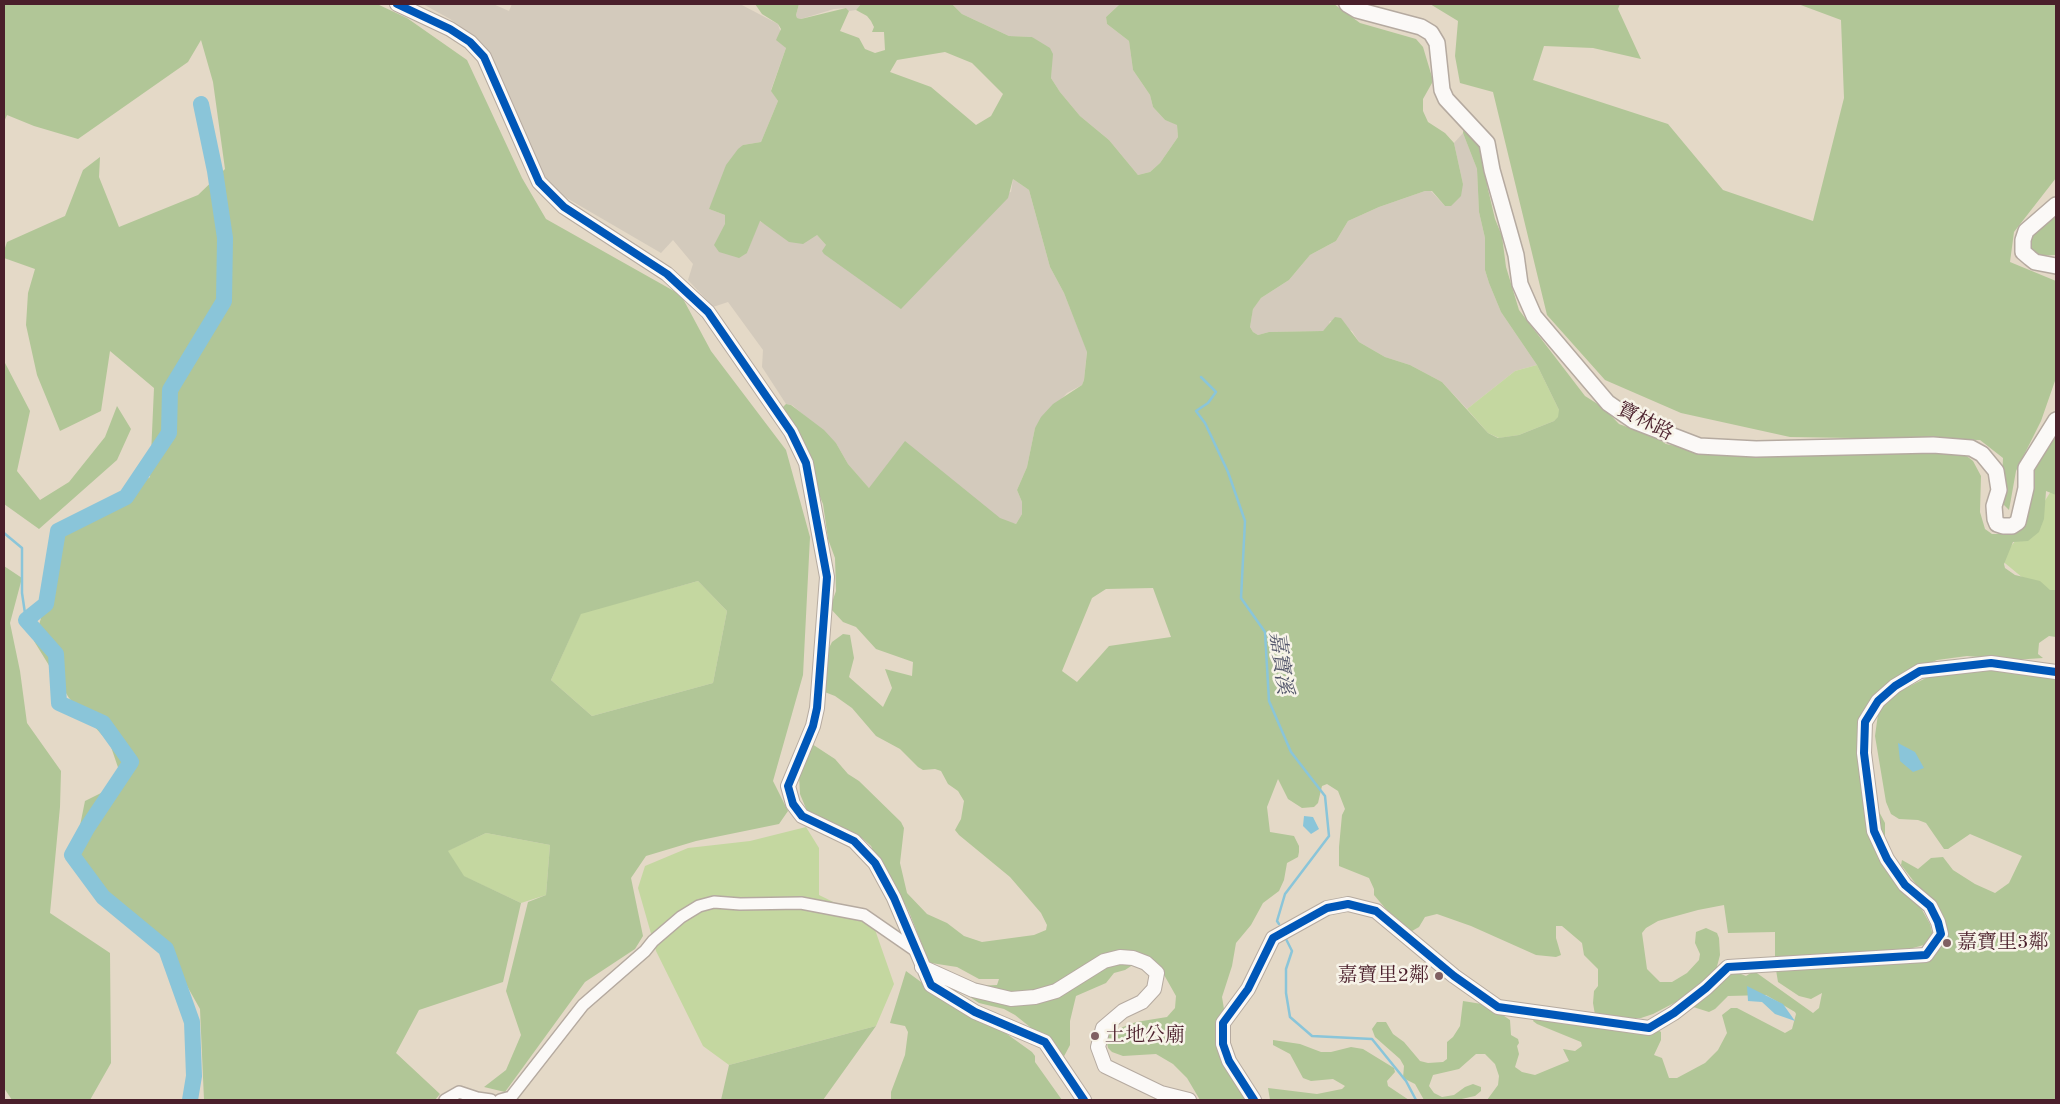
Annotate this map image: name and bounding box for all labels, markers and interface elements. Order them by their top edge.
street label: 寶林路 [1613,398,1677,446]
water label: 嘉寶溪 [1263,630,1297,696]
place label: 嘉寶里3鄰 [1957,931,2049,955]
marker: 嘉寶里3鄰 [1941,937,1953,949]
place label: 嘉寶里2鄰 [1337,964,1429,988]
marker: 嘉寶里2鄰 [1433,970,1445,982]
place label: 土地公廟 [1105,1024,1185,1048]
marker: 土地公廟 [1089,1030,1101,1042]

